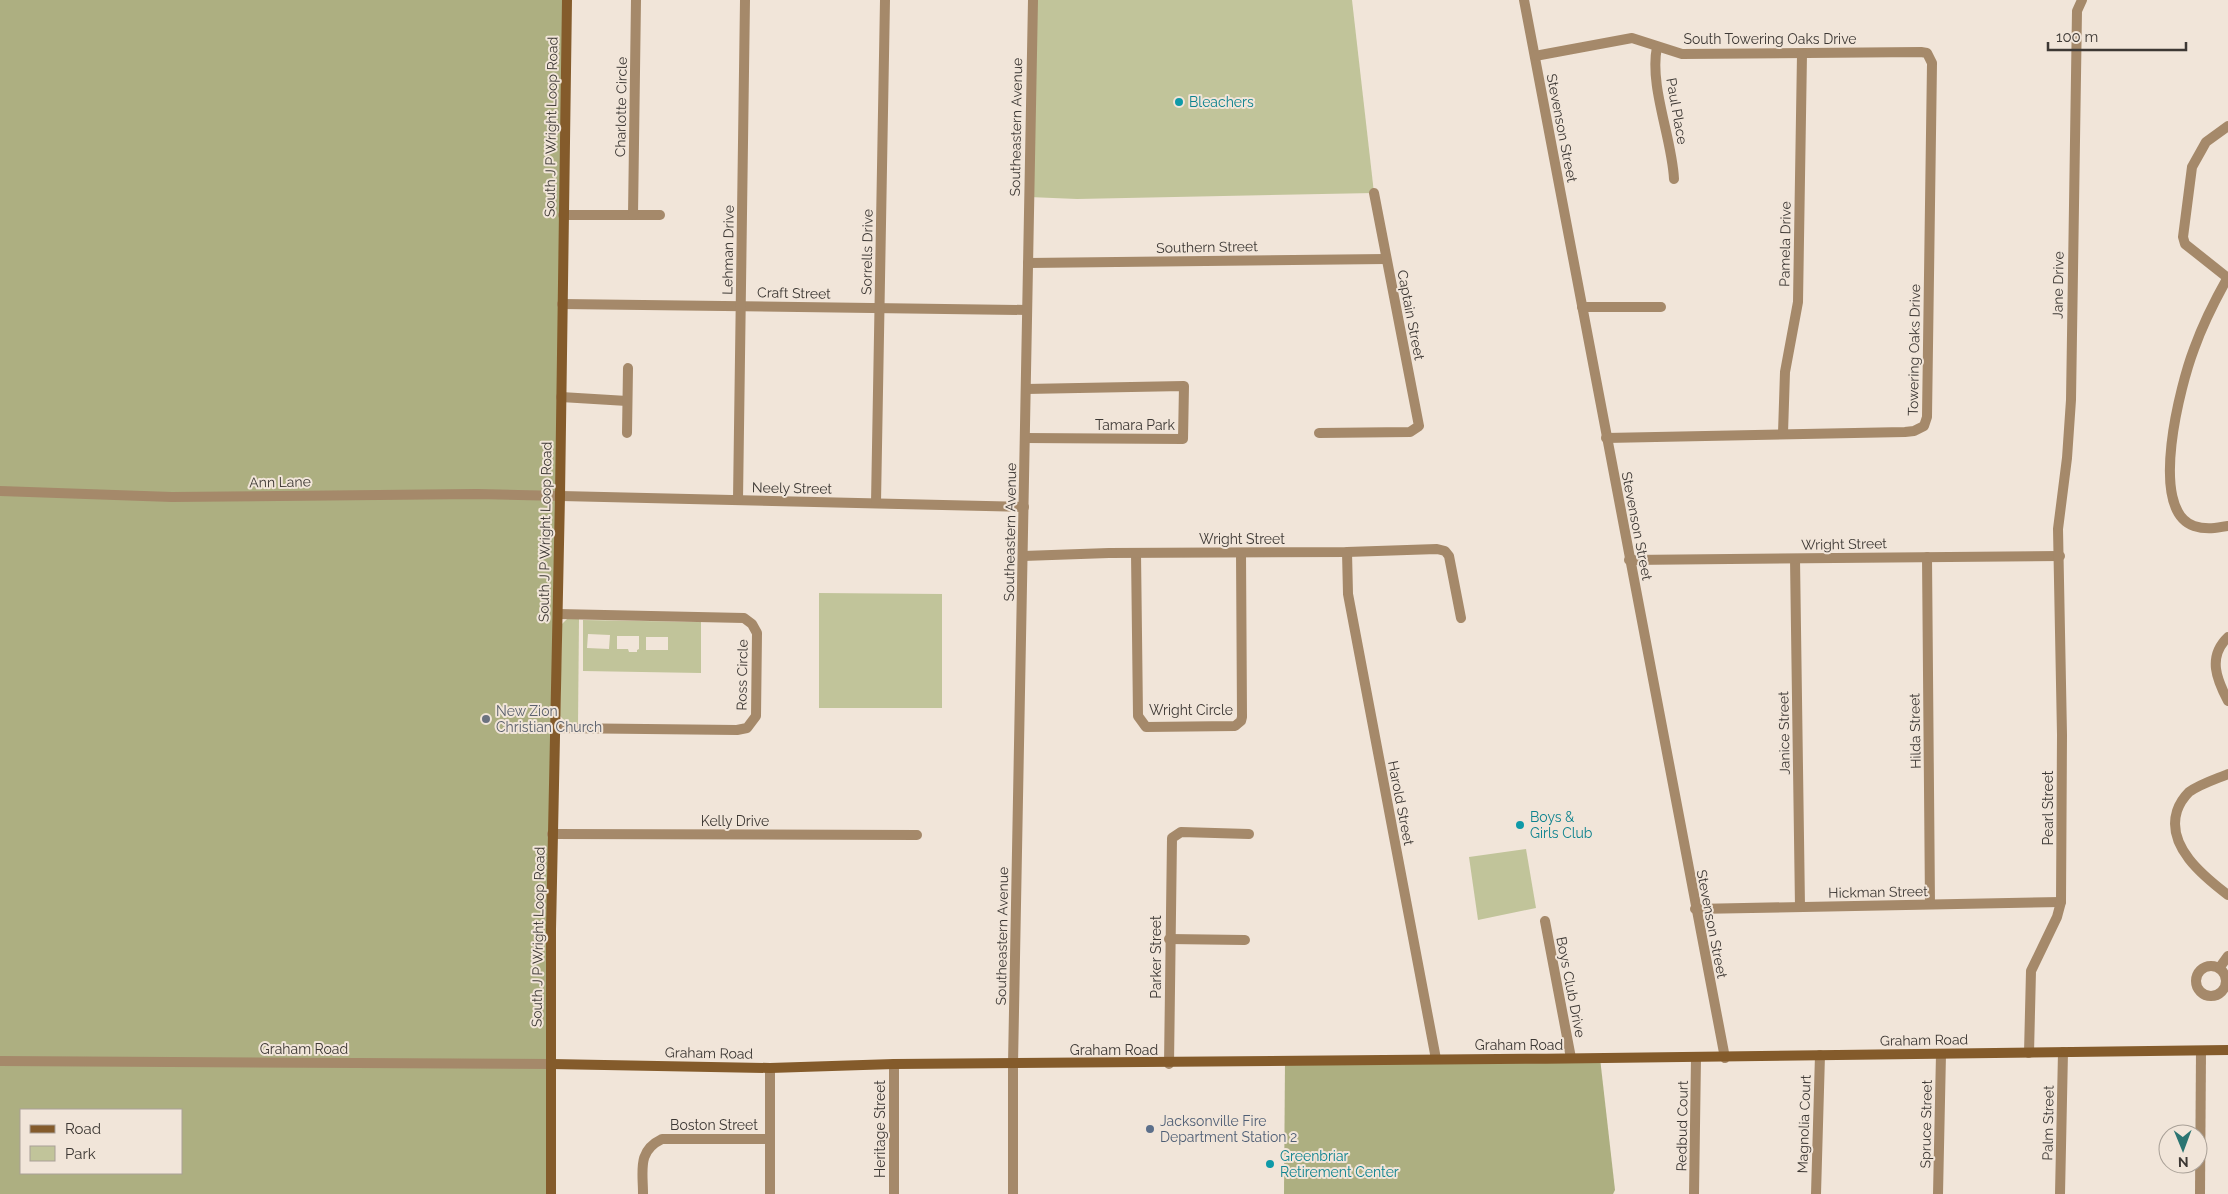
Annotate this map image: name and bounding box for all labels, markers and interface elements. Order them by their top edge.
scale bar [2048,20,2186,52]
text: 100 m [2056,28,2098,46]
street label: South Towering Oaks Drive [1683,31,1857,47]
street label: South J P Wright Loop Road [541,37,561,217]
street label: Charlotte Circle [612,57,630,157]
street label: Southeastern Avenue [1007,58,1025,196]
street label: Stevenson Street [1544,72,1580,184]
street label: Paul Place [1663,76,1691,146]
place label: Bleachers [1189,94,1254,110]
marker: Bleachers [1173,96,1185,108]
street label: Pamela Drive [1776,201,1794,287]
street label: Lehman Drive [719,205,737,295]
street label: Sorrells Drive [858,209,876,295]
street label: Southern Street [1156,238,1258,256]
street label: Jane Drive [2049,251,2067,319]
street label: Captain Street [1394,268,1428,362]
street label: Craft Street [757,284,831,302]
street label: Towering Oaks Drive [1905,284,1923,416]
street label: Tamara Park [1095,417,1176,433]
street label: South J P Wright Loop Road [535,442,555,622]
street label: Southeastern Avenue [1001,463,1019,601]
street label: Stevenson Street [1619,470,1655,582]
street label: Ann Lane [249,473,311,491]
street label: Neely Street [752,479,833,497]
street label: Wright Street [1199,531,1285,547]
street label: Wright Street [1801,535,1887,553]
street label: Ross Circle [733,639,751,711]
street label: Janice Street [1775,691,1793,775]
street label: Hilda Street [1906,693,1924,769]
street label: Wright Circle [1149,702,1233,718]
place label: New Zion Christian Church [496,703,602,735]
marker: New Zion Christian Church [480,713,492,725]
street label: Harold Street [1385,759,1417,847]
street label: Pearl Street [2040,770,2056,846]
place label: Boys & Girls Club [1530,809,1593,841]
street label: Kelly Drive [701,813,769,829]
marker: Boys & Girls Club [1514,819,1526,831]
street label: South J P Wright Loop Road [528,847,548,1027]
street label: Southeastern Avenue [993,867,1011,1005]
street label: Stevenson Street [1694,868,1730,980]
street label: Hickman Street [1828,883,1928,901]
street label: Parker Street [1148,915,1164,999]
street label: Boys Club Drive [1553,935,1589,1039]
street label: Graham Road [1880,1031,1968,1049]
street label: Graham Road [1475,1037,1563,1053]
street label: Graham Road [260,1041,348,1057]
street label: Graham Road [1070,1042,1158,1058]
street label: Graham Road [665,1044,753,1062]
street label: Magnolia Court [1794,1074,1814,1174]
street label: Spruce Street [1917,1079,1935,1168]
street label: Heritage Street [872,1080,888,1178]
street label: Redbud Court [1673,1080,1691,1172]
street label: Palm Street [2039,1085,2057,1161]
legend [20,1109,182,1174]
place label: Jacksonville Fire Department Station 2 [1160,1113,1297,1145]
street label: Boston Street [670,1117,758,1133]
text: Road [65,1120,101,1138]
marker: Jacksonville Fire Department Station 2 [1144,1123,1156,1135]
north arrow [2158,1124,2208,1174]
text: Park [65,1145,96,1163]
place label: Greenbriar Retirement Center [1280,1148,1399,1180]
text: N [2178,1154,2189,1170]
marker: Greenbriar Retirement Center [1264,1158,1276,1170]

